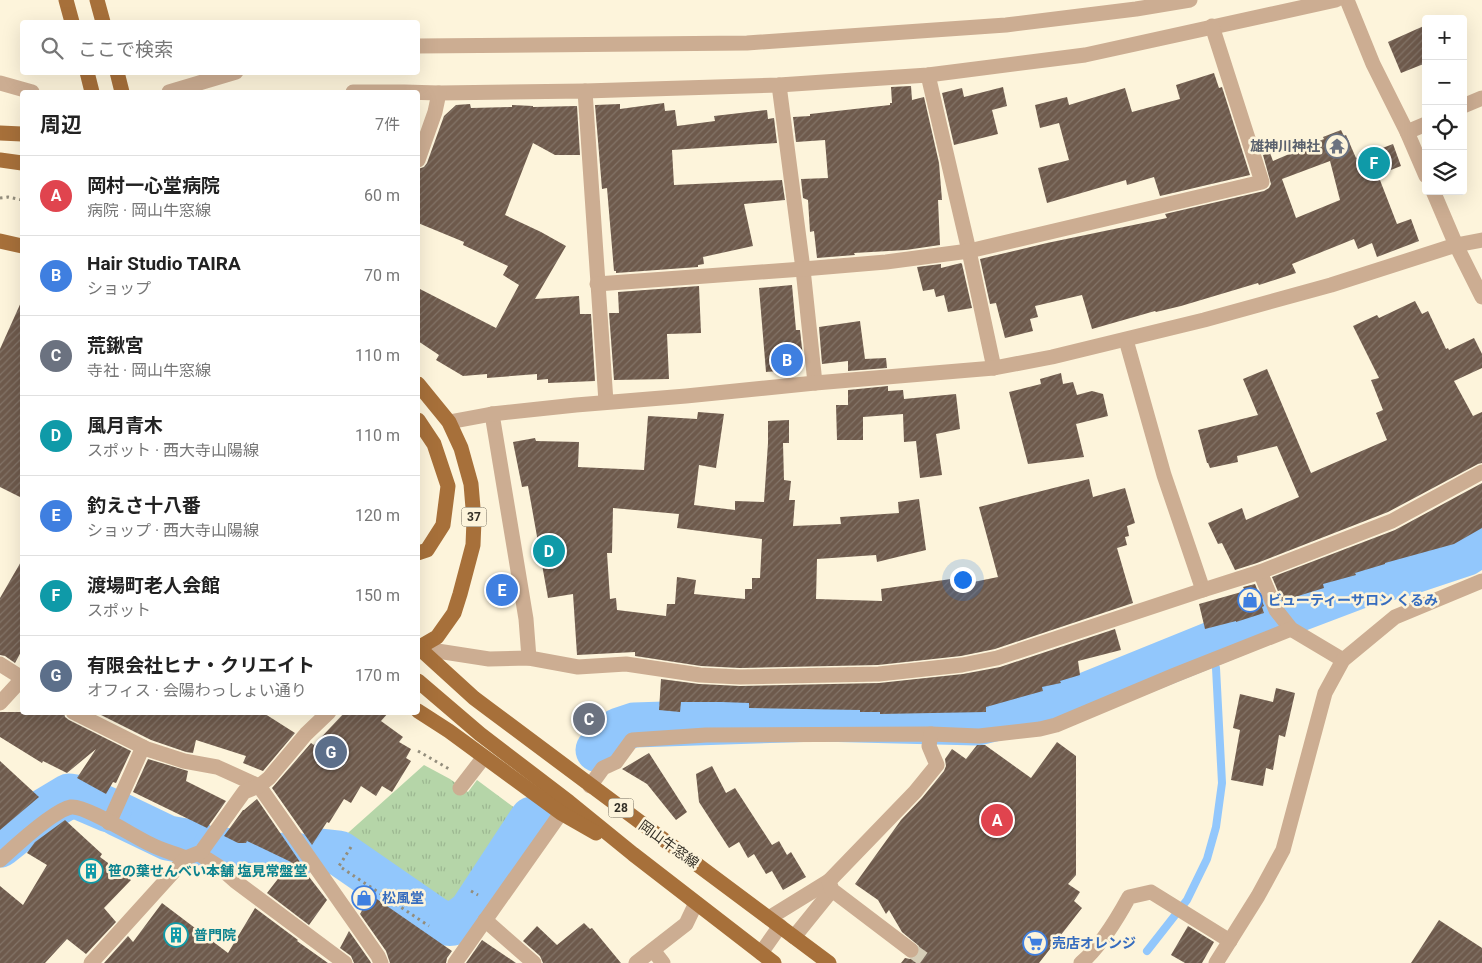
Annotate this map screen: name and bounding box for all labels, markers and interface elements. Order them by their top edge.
map controls [1422,15,1467,195]
button: + [1422,15,1467,60]
search box [20,20,420,75]
icon: search [38,34,66,62]
text: ここで検索 [78,38,173,61]
button: − [1422,60,1467,105]
button: locate [1422,105,1467,150]
text: 周辺 [40,113,82,137]
text: 7件 [375,115,400,134]
temple icon: 雄神川神社 [1324,133,1350,159]
place label: 雄神川神社 [1250,138,1320,154]
pin: F [1358,144,1390,182]
button: layers [1422,150,1467,195]
text: 岡村一心堂病院 [87,174,220,197]
text: A [51,186,61,205]
text: 60 m [364,186,400,205]
text: 病院 · 岡山牛窓線 [87,201,211,220]
text: Hair Studio TAIRA [87,252,241,275]
text: B [51,266,61,285]
text: 70 m [364,266,400,285]
text: ショップ [87,279,151,298]
text: 荒鍬宮 [87,334,144,357]
pin: B [771,341,803,379]
text: C [51,346,61,365]
text: 110 m [355,346,400,365]
text: 寺社 · 岡山牛窓線 [87,361,211,380]
text: 風月青木 [87,414,163,437]
text: D [51,426,61,445]
text: 110 m [355,426,400,445]
text: スポット · 西大寺山陽線 [87,441,259,460]
text: 釣えさ十八番 [87,494,201,517]
text: E [52,506,61,525]
text: 120 m [355,506,400,525]
road number: 37 [462,508,486,526]
text: ショップ · 西大寺山陽線 [87,521,259,540]
pin: D [533,532,565,570]
your location [950,567,976,593]
pin: E [486,571,518,609]
text: 渡場町老人会館 [87,574,220,597]
text: F [52,586,60,605]
text: 150 m [355,586,400,605]
shop icon: ビューティーサロン くるみ [1237,587,1263,613]
place label: ビューティーサロン くるみ [1268,592,1438,608]
text: スポット [87,601,151,620]
text: 有限会社ヒナ・クリエイト [87,654,315,677]
text: G [51,666,61,685]
text: 170 m [355,666,400,685]
text: オフィス · 会陽わっしょい通り [87,681,307,700]
pin: C [573,700,605,738]
pin: G [315,733,347,771]
road number: 28 [608,798,634,818]
pin: A [981,801,1013,839]
street label: 岡山牛窓線 [636,817,702,871]
building icon: 笹の葉せんべい本舗 塩見常盤堂 [78,858,104,884]
place label: 笹の葉せんべい本舗 塩見常盤堂 [108,863,307,879]
shop icon: 松風堂 [351,885,377,911]
place label: 松風堂 [382,890,424,906]
building icon: 普門院 [163,922,189,948]
place label: 普門院 [194,927,236,943]
supermarket icon: 売店オレンジ [1022,930,1048,956]
place label: 売店オレンジ [1052,935,1136,951]

